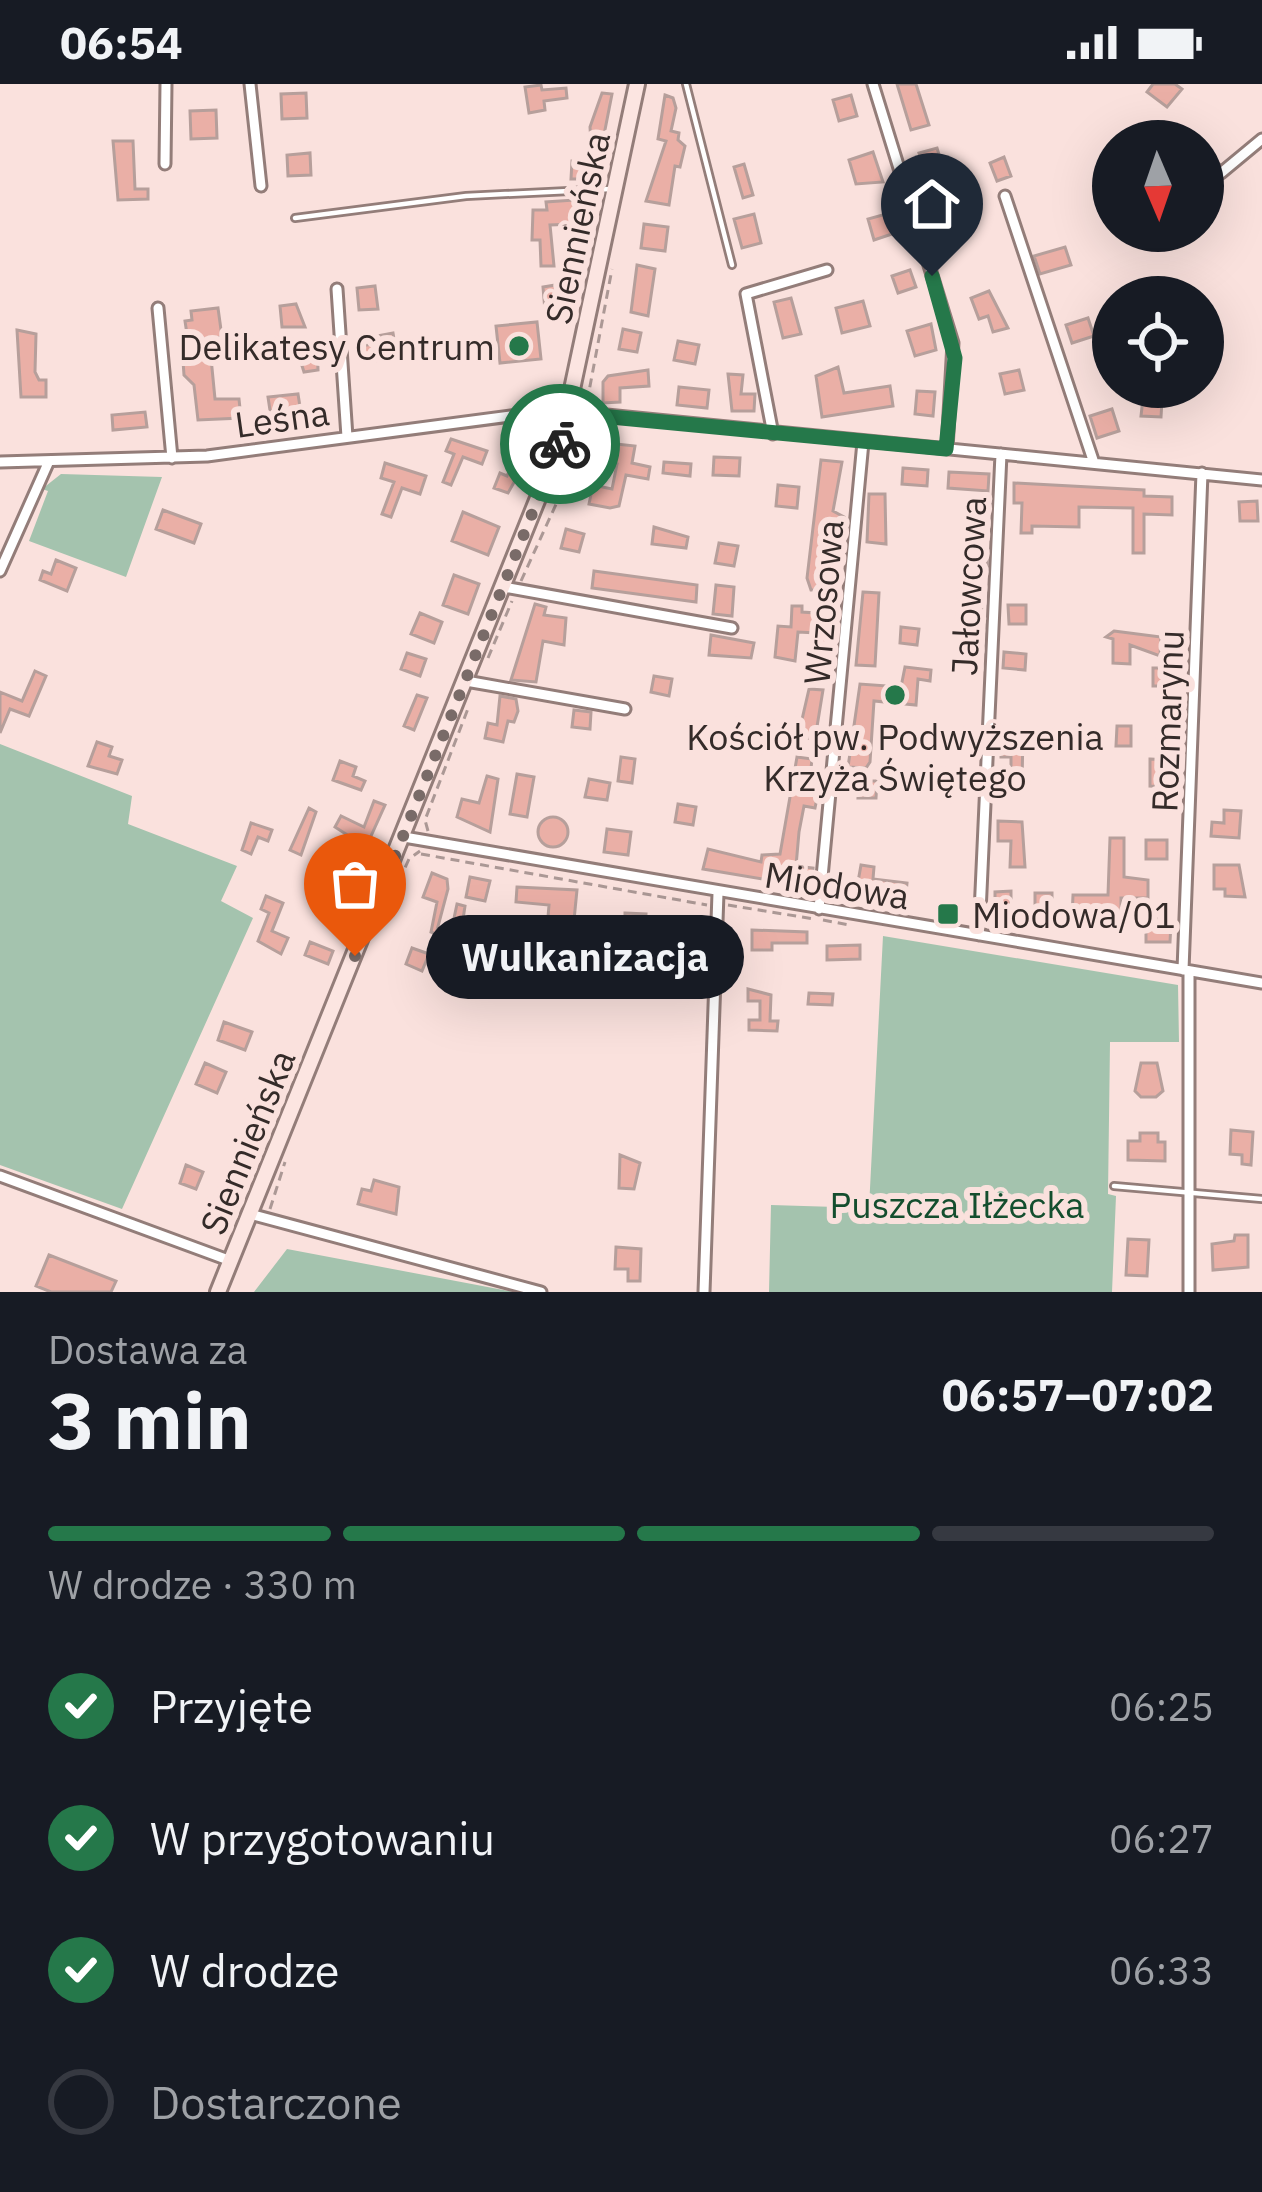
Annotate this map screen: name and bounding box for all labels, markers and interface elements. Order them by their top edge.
text: 06:54 [60,13,183,71]
north arrow [1092,120,1224,252]
map controls [1092,120,1224,408]
street label: Siennieńska [534,128,620,328]
pin [881,153,983,276]
icon: home [899,171,965,237]
button: locate [1092,276,1224,408]
place label: Delikatesy Centrum [178,323,495,370]
marker: Delikatesy Centrum [506,333,532,359]
courier [500,384,620,504]
street label: Leśna [232,388,332,448]
icon: bike [527,411,593,477]
street label: Jałowcowa [940,495,996,677]
street label: Wrzosowa [792,518,854,686]
street label: Rozmarynu [1140,629,1194,813]
marker: Kościół pw. Podwyższenia Krzyża Świętego [882,682,908,708]
place label: Kościół pw. Podwyższenia Krzyża Świętego [686,713,1104,801]
pin [304,833,406,956]
street label: Miodowa [761,850,913,920]
icon: bag [322,851,388,917]
place label: Miodowa/01 [972,891,1176,938]
marker: Miodowa/01 [935,901,961,927]
callout: Wulkanizacja [427,914,745,998]
text: Wulkanizacja [461,931,709,982]
street label: Siennieńska [189,1043,305,1241]
park label: Puszcza Iłżecka [830,1181,1084,1228]
text: Dostawa za [48,1324,248,1375]
text: 06:57–07:02 [942,1365,1214,1423]
text: 3 min [48,1369,252,1470]
text: W drodze · 330 m [48,1559,357,1610]
icon: check [48,1673,114,1739]
text: Przyjęte [150,1677,313,1735]
text: 06:25 [1109,1681,1214,1732]
icon: check [48,1805,114,1871]
text: W przygotowaniu [150,1809,495,1867]
text: 06:27 [1109,1813,1214,1864]
icon: check [48,1937,114,2003]
text: W drodze [150,1941,340,1999]
text: 06:33 [1109,1945,1214,1996]
text: Dostarczone [150,2073,402,2131]

